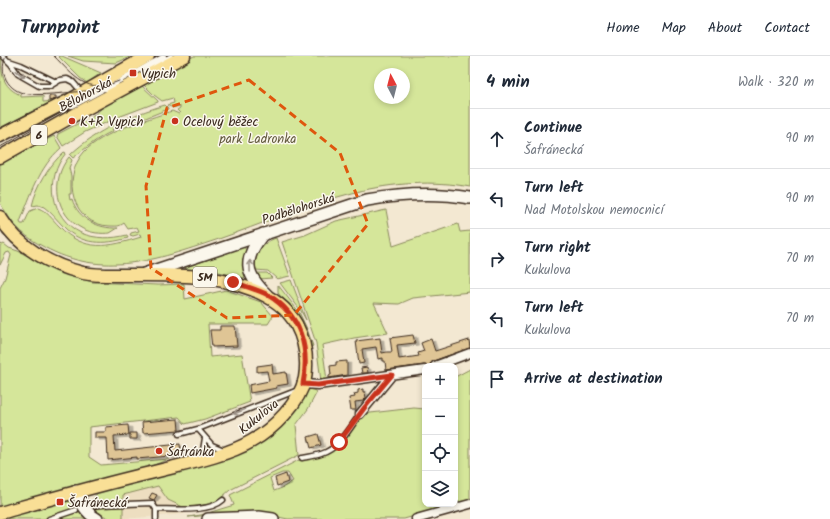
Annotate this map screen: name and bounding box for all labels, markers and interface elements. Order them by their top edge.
text: Turnpoint [20,13,100,43]
text: Home [606,17,640,39]
text: Map [662,17,686,39]
text: About [708,17,742,39]
text: Contact [764,17,810,39]
place label: Vypich [141,64,176,85]
marker: Vypich [128,68,138,78]
north arrow [374,68,410,104]
text: 4 min [486,69,530,96]
one-way arrow [14,70,25,78]
street label: Bělohorská [55,72,118,118]
text: Walk · 320 m [738,72,814,93]
place label: K+R Vypich [80,112,143,133]
place label: Ocelový běžec [183,112,258,133]
marker: K+R Vypich [67,116,77,126]
marker: Ocelový běžec [170,116,180,126]
text: Continue [524,116,582,140]
road number: 6 [31,125,47,145]
icon: ahead [486,128,508,150]
text: 90 m [786,128,814,149]
park label: park Ladronka [219,129,296,150]
text: Šafránecká [524,140,583,161]
text: Turn left [524,176,584,200]
street label: Podbělohorská [259,187,340,231]
icon: left [486,188,508,210]
text: 90 m [786,188,814,209]
text: Nad Motolskou nemocnicí [524,200,664,221]
text: Turn right [524,236,591,260]
icon: right [486,248,508,270]
text: 70 m [786,248,814,269]
one-way arrow [246,260,254,273]
text: Kukulova [524,260,571,281]
road number: 5M [193,267,217,287]
route end [224,273,242,291]
text: Turn left [524,296,584,320]
icon: left [486,308,508,330]
text: 70 m [786,308,814,329]
text: Kukulova [524,320,571,341]
map controls [422,363,458,507]
button: + [422,363,458,399]
text: Arrive at destination [524,367,663,391]
icon: arrive [486,368,508,390]
street label: Kukulova [234,394,284,440]
button: − [422,399,458,435]
one-way arrow [234,409,246,417]
route start [330,433,348,451]
button: locate [422,435,458,471]
place label: Šafránka [167,442,214,463]
marker: Šafránka [154,446,164,456]
button: layers [422,471,458,507]
place label: Šafránecká [68,493,129,514]
marker: Šafránecká [55,497,65,507]

